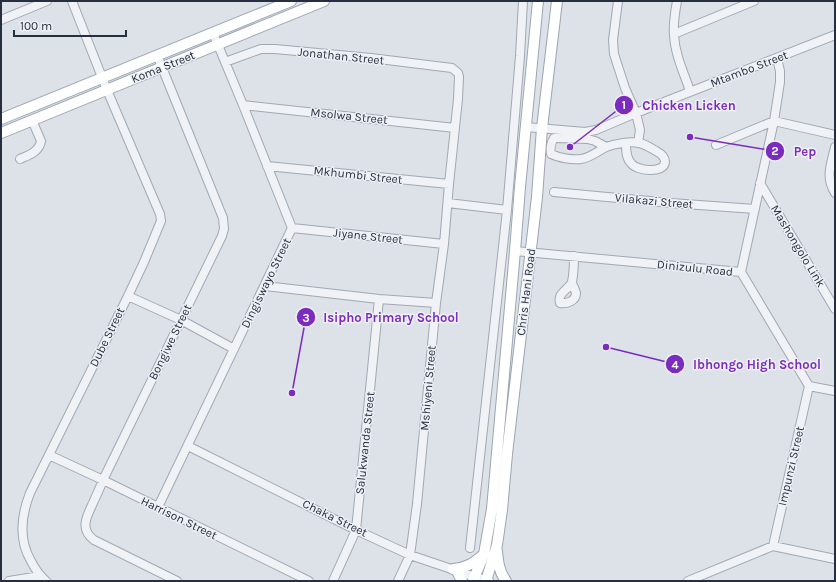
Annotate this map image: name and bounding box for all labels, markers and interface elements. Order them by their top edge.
scale bar [14,12,126,38]
text: 100 m [20,19,52,33]
street label: Jonathan Street [297,45,385,68]
street label: Koma Street [129,48,197,86]
street label: Mtambo Street [708,48,790,90]
callout: Chicken Licken [614,93,744,118]
text: 1 [622,98,626,112]
text: Chicken Licken [642,98,736,113]
street label: Msolwa Street [310,105,389,127]
callout: Pep [765,139,824,164]
text: 2 [771,144,779,158]
text: Pep [794,144,816,159]
street label: Mkhumbi Street [313,163,404,187]
street label: Vilakazi Street [614,191,694,211]
street label: Mashongolo Link [768,202,828,290]
street label: Jiyane Street [333,225,404,247]
street label: Dingiswayo Street [238,235,294,330]
street label: Chris Hani Road [514,248,538,336]
street label: Dinizulu Road [656,257,734,279]
street label: Bongiwe Street [146,302,195,382]
street label: Dube Street [87,305,128,369]
callout: Isipho Primary School [296,305,467,330]
text: Isipho Primary School [323,310,459,325]
text: 3 [302,311,310,325]
street label: Mshiyeni Street [417,344,439,431]
callout: Ibhongo High School [665,352,829,377]
text: Ibhongo High School [693,357,821,372]
text: 4 [671,358,679,372]
street label: Salukwanda Street [353,390,377,495]
street label: Impunzi Street [775,424,807,507]
street label: Harrison Street [139,494,220,543]
street label: Chaka Street [300,496,370,540]

